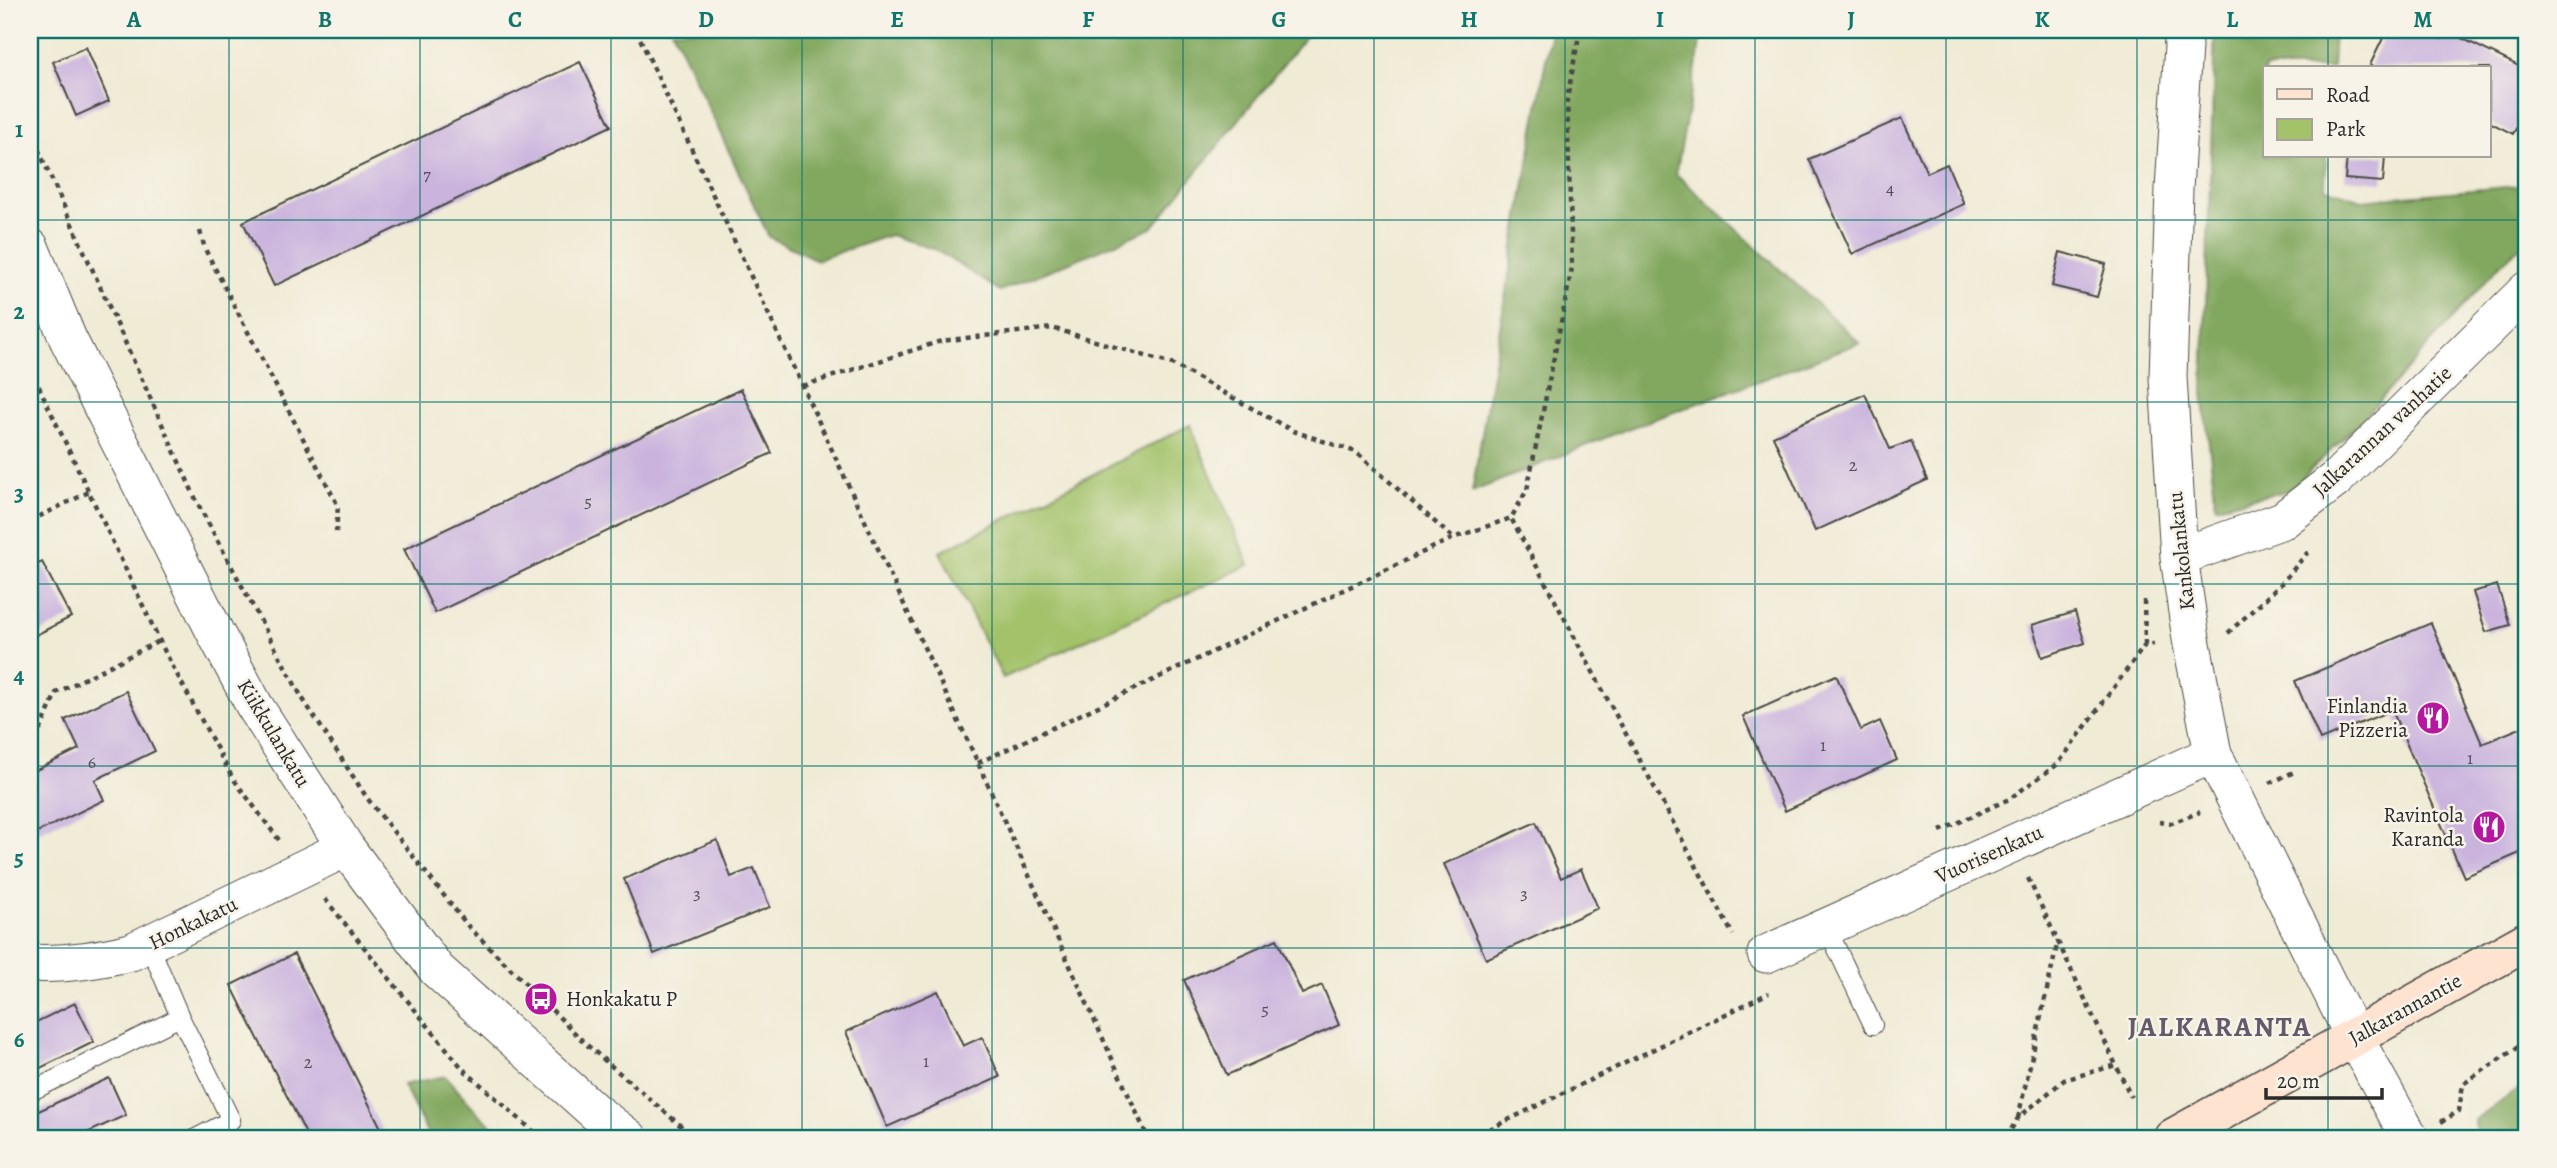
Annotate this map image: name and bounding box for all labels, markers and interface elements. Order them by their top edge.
text: A [126,4,142,35]
text: B [318,4,332,35]
text: C [508,4,522,35]
text: D [698,4,714,35]
text: E [890,4,904,35]
text: F [1082,4,1095,35]
text: G [1271,4,1287,35]
text: H [1460,4,1478,35]
text: I [1656,4,1664,35]
text: J [1847,4,1855,35]
text: K [2034,4,2050,35]
text: L [2226,4,2239,35]
text: M [2413,4,2433,35]
legend [2263,66,2490,158]
text: Road [2326,81,2370,109]
text: 1 [15,114,23,145]
text: Park [2326,115,2366,143]
house number: 7 [423,162,431,186]
house number: 4 [1886,176,1894,200]
text: 2 [13,296,25,327]
street label: Jalkarannan vanhatie [2306,359,2458,503]
house number: 2 [1849,453,1858,477]
text: 3 [14,478,24,509]
house number: 5 [584,489,592,513]
street label: Kankolankatu [2161,490,2201,612]
text: 4 [14,660,25,691]
street label: Kiikkulankatu [231,674,318,793]
place label: Finlandia Pizzeria [2327,692,2408,744]
restaurant icon: Finlandia Pizzeria [2414,699,2452,737]
house number: 1 [1820,733,1826,757]
house number: 1 [2467,746,2473,770]
house number: 6 [88,750,96,774]
place label: Ravintola Karanda [2383,801,2464,853]
restaurant icon: Ravintola Karanda [2470,808,2508,846]
street label: Vuorisenkatu [1930,818,2048,891]
text: 5 [14,842,24,873]
house number: 3 [693,881,701,905]
house number: 3 [1520,881,1528,905]
street label: Honkakatu [144,889,243,956]
street label: Jalkarannantie [2343,966,2467,1052]
bus stop icon: Honkakatu P [522,980,560,1018]
place label: Honkakatu P [566,985,677,1013]
house number: 5 [1261,997,1269,1021]
district label: JALKARANTA [2128,1008,2312,1046]
text: 6 [14,1024,25,1055]
house number: 1 [923,1049,929,1073]
house number: 2 [304,1050,313,1074]
scale bar [2266,1056,2382,1100]
text: 20 m [2277,1067,2320,1095]

